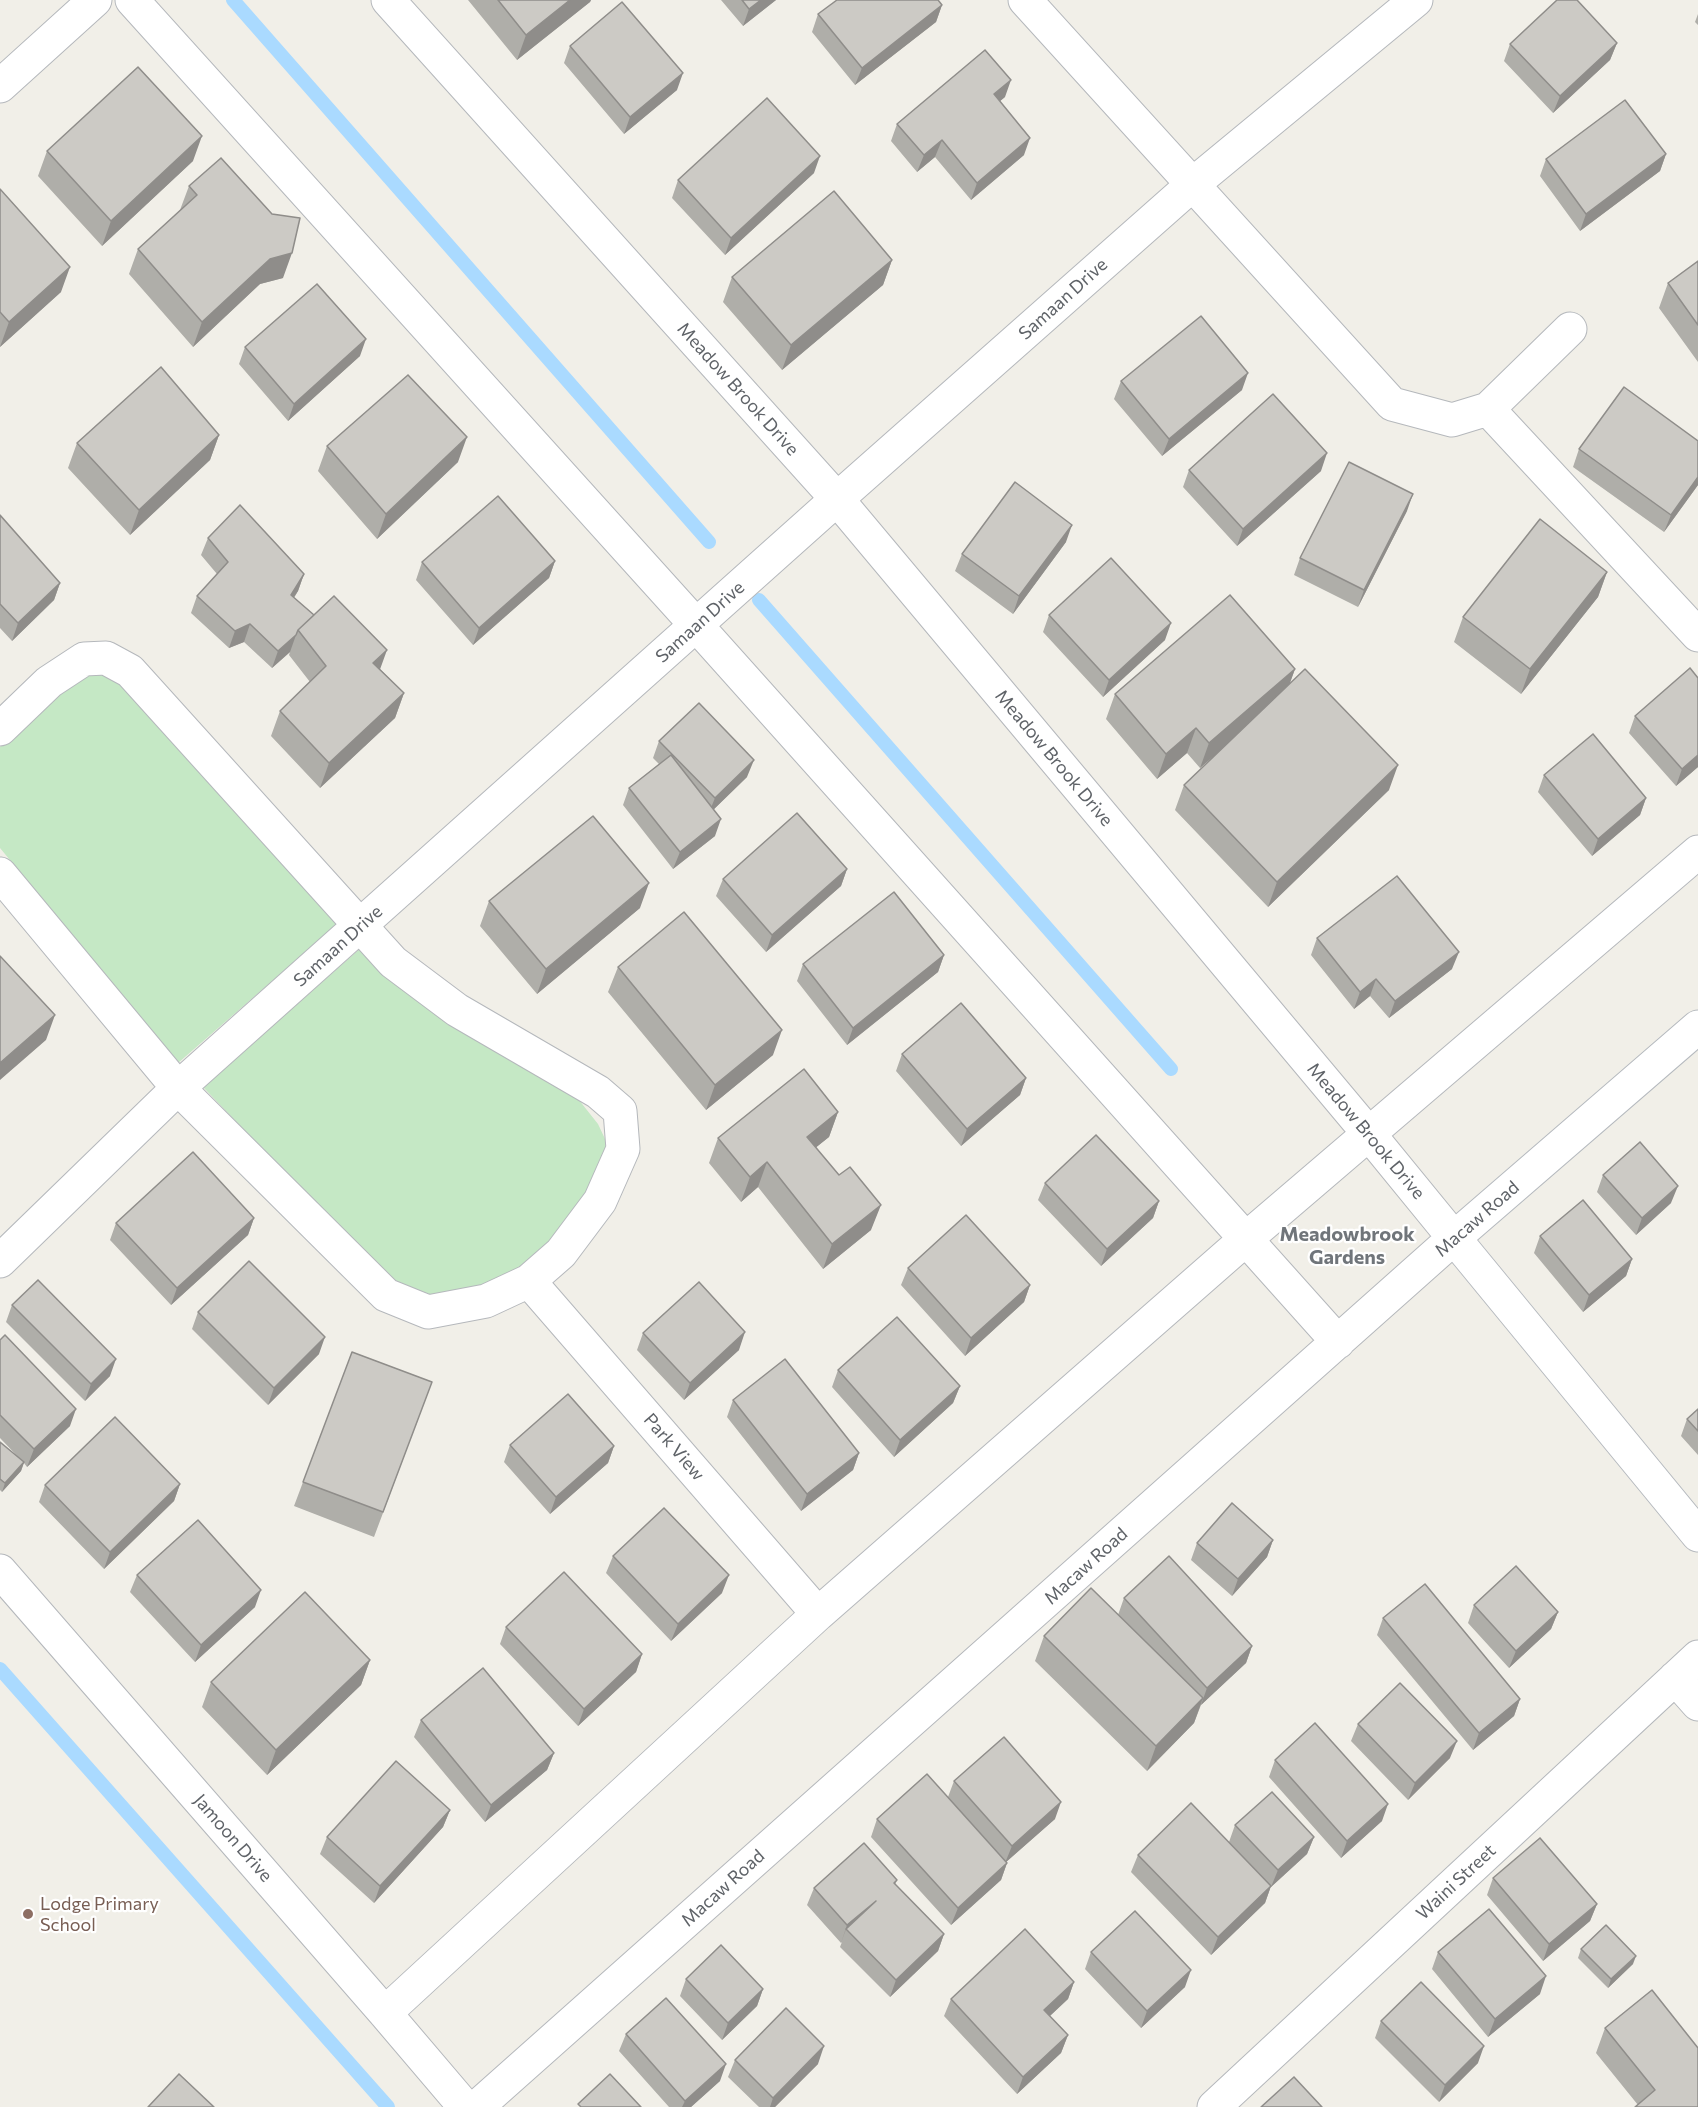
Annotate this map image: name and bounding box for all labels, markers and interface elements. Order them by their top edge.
street label: Samaan Drive [1014,254,1112,344]
street label: Meadow Brook Drive [673,318,803,460]
street label: Samaan Drive [651,577,749,667]
street label: Meadow Brook Drive [991,685,1117,831]
street label: Samaan Drive [289,901,387,991]
street label: Meadow Brook Drive [1303,1058,1429,1204]
street label: Macaw Road [1430,1177,1524,1261]
district label: Meadowbrook Gardens [1279,1222,1415,1269]
street label: Park View [639,1409,709,1485]
street label: Macaw Road [1040,1523,1132,1609]
street label: Jamoon Drive [189,1790,277,1886]
street label: Waini Street [1412,1840,1500,1924]
street label: Macaw Road [677,1845,769,1931]
place label: Lodge Primary School [40,1893,159,1936]
marker: Lodge Primary School [21,1907,35,1921]

